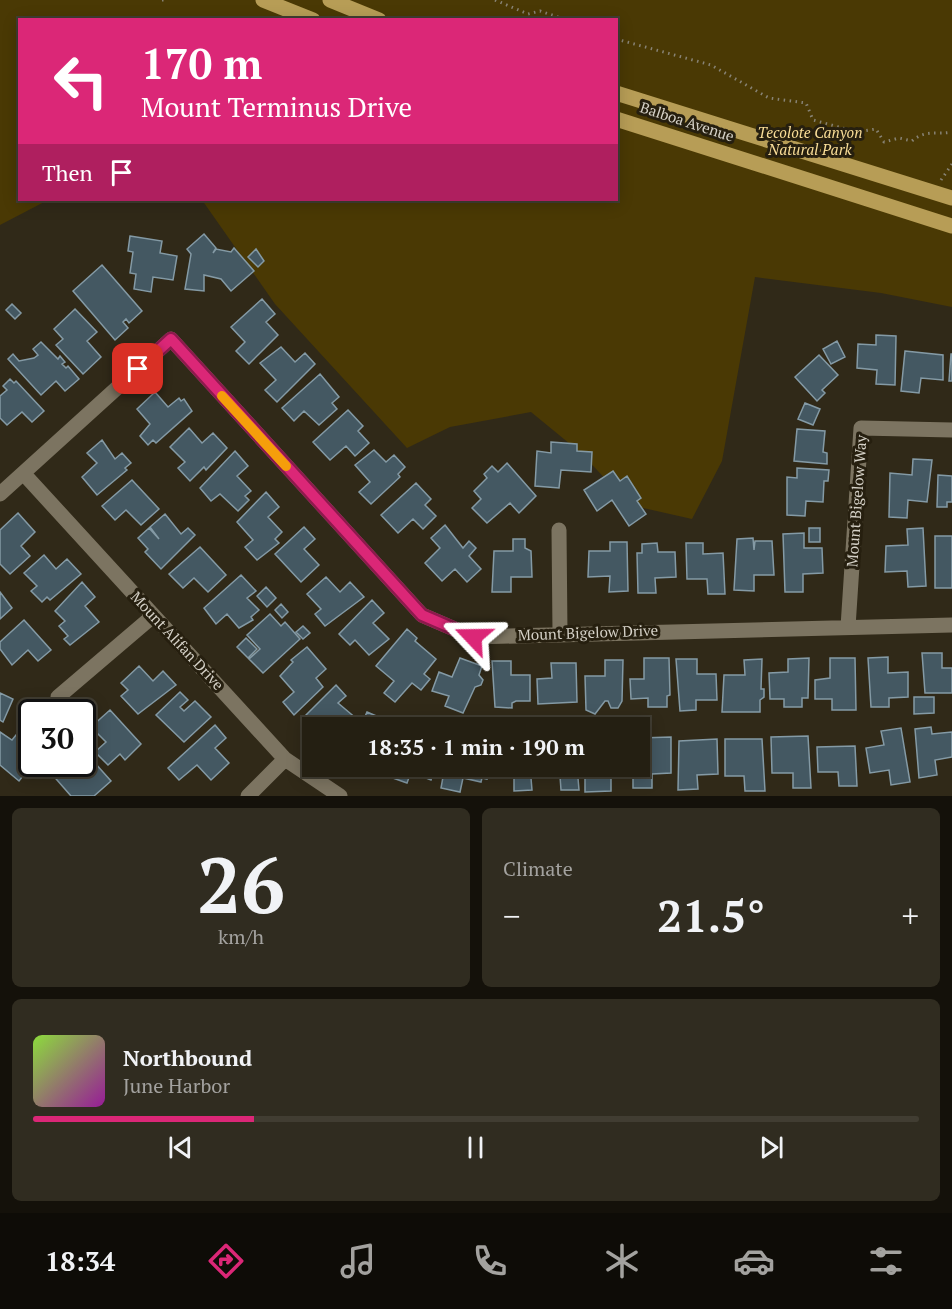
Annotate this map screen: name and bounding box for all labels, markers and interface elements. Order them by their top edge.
text: 170 m [141,35,262,91]
icon: left [42,42,120,120]
text: Mount Terminus Drive [141,89,412,125]
street label: Balboa Avenue [638,96,737,146]
park label: Tecolote Canyon Natural Park [758,122,862,159]
icon: arrive [105,156,138,189]
text: Then [42,158,93,187]
pin [112,343,163,394]
icon: arrive [121,352,154,385]
street label: Mount Bigelow Way [841,434,871,568]
street label: Mount Alifan Drive [127,587,229,694]
position arrow [441,605,505,669]
street label: Mount Bigelow Drive [518,620,658,644]
speed limit sign: 30 [18,699,96,777]
text: 18:35 · 1 min · 190 m [367,732,585,761]
text: 26 [197,832,285,935]
text: Climate [503,855,573,882]
text: 21.5° [657,885,765,945]
text: − [503,894,521,937]
text: + [901,894,919,937]
text: km/h [218,923,264,950]
text: Northbound [123,1043,252,1072]
text: June Harbor [123,1072,230,1099]
icon: previous [164,1131,197,1164]
icon: pause [459,1131,492,1164]
icon: next [755,1131,788,1164]
icon: directions [205,1240,247,1282]
icon: music [337,1240,379,1282]
icon: phone [469,1240,511,1282]
icon: climate [601,1240,643,1282]
icon: car [733,1240,775,1282]
icon: filters [865,1240,907,1282]
text: 18:34 [45,1243,115,1279]

